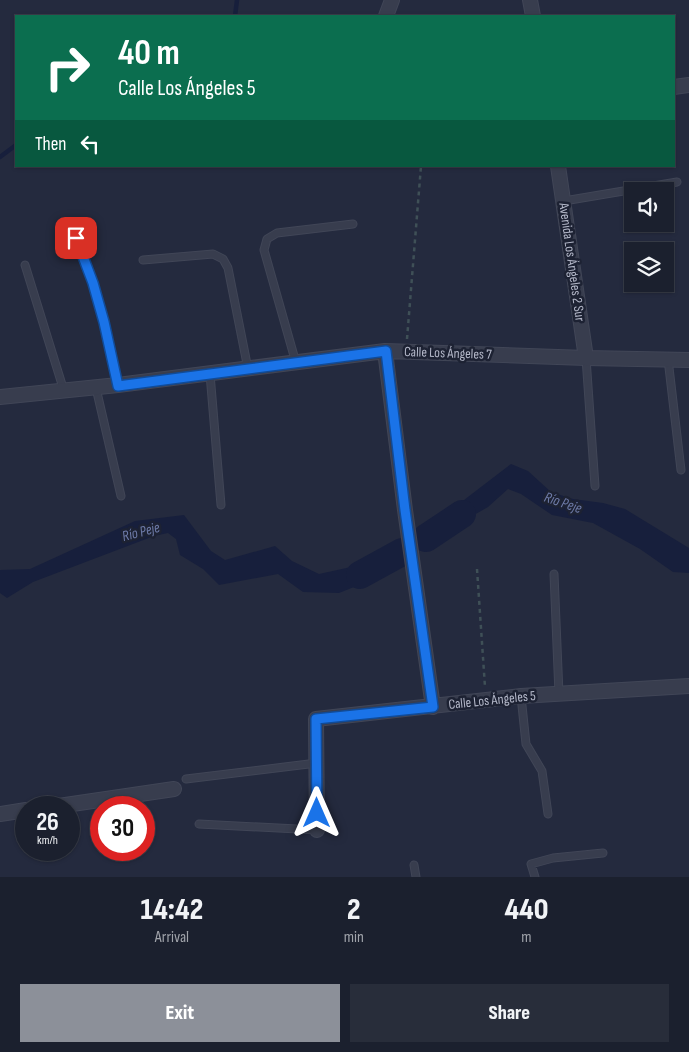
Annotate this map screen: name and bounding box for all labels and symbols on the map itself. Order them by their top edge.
street label: Avenida Los Ángeles 2 Sur [555,201,589,322]
pin [55,217,97,259]
street label: Calle Los Ángeles 7 [404,343,492,363]
water label: Río Peje [542,488,584,518]
water label: Río Peje [120,518,162,546]
street label: Calle Los Ángeles 5 [448,687,537,713]
position arrow [290,786,342,838]
speed limit sign: 30 [90,796,155,861]

